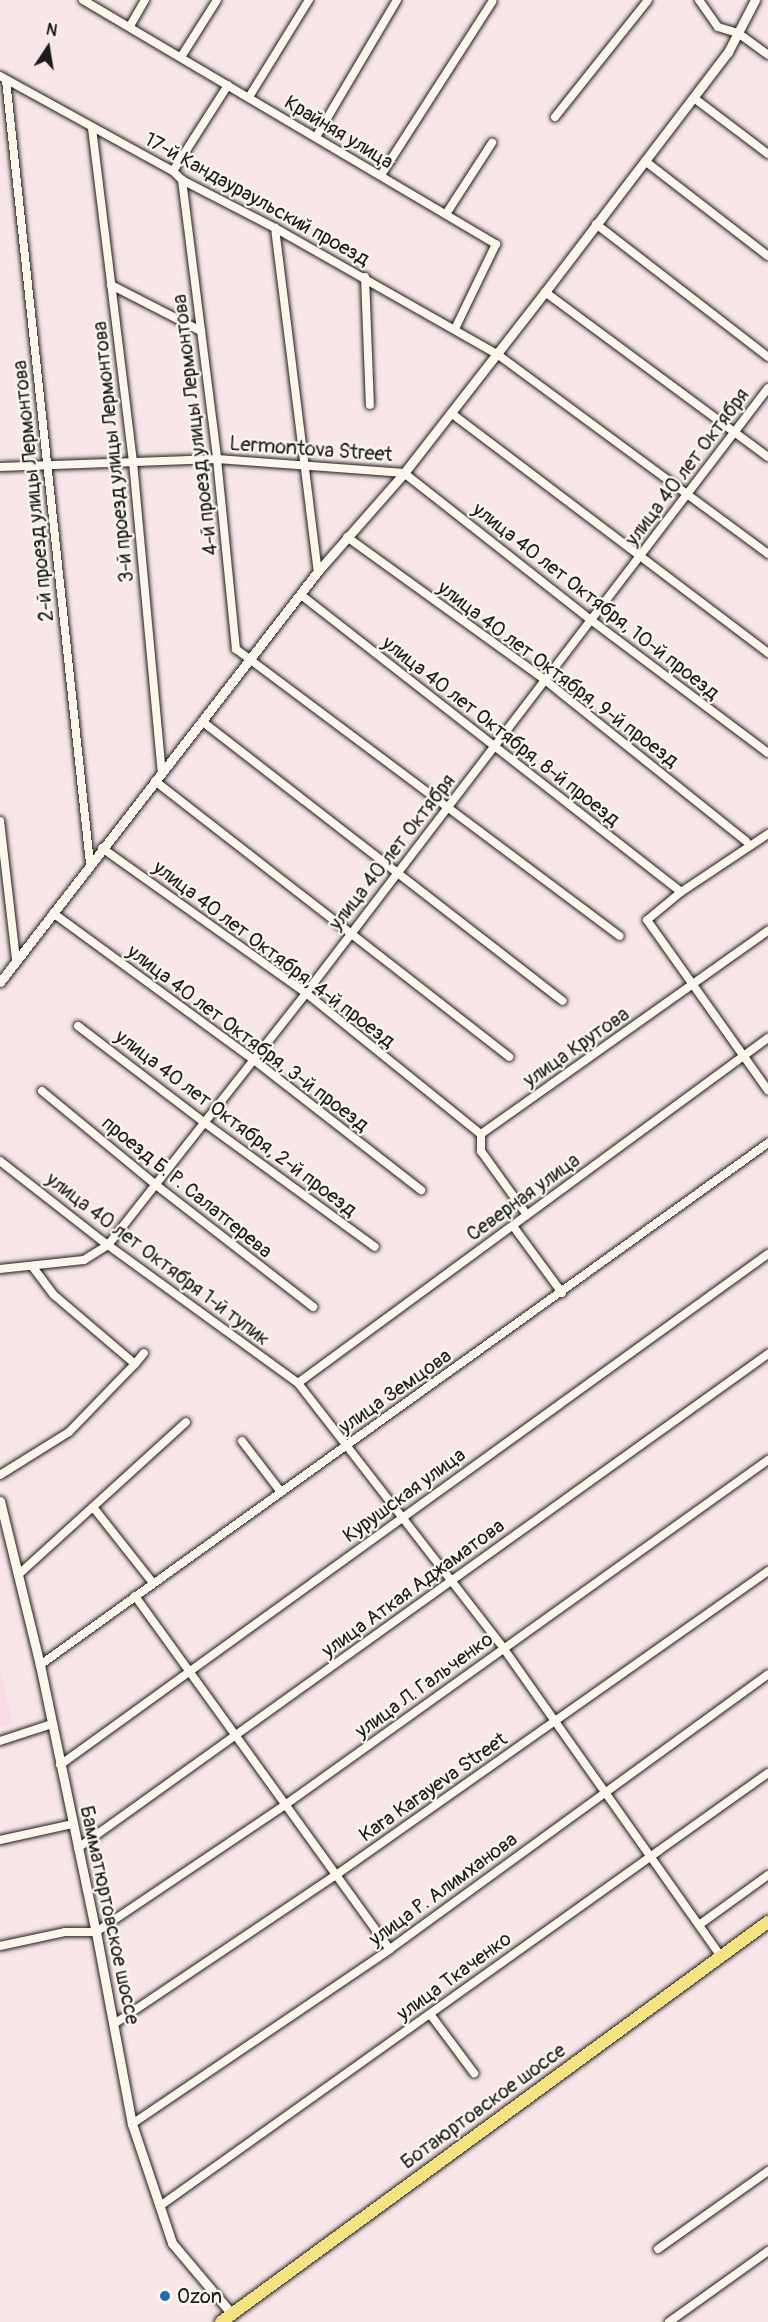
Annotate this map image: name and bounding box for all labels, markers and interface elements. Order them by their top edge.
north arrow [18,18,78,78]
text: N [44,19,59,41]
street label: Крайняя улица [280,90,398,174]
street label: 17-й Кандаураульский проезд [140,127,374,271]
street label: 4-й проезд улицы Лермонтова [167,293,223,557]
street label: 3-й проезд улицы Лермонтова [87,320,139,584]
street label: 2-й проезд улицы Лермонтова [7,359,59,623]
street label: улица 40 лет Октября [620,383,754,551]
street label: Lermontova Street [229,431,393,467]
street label: улица 40 лет Октября, 10-й проезд [468,497,724,705]
street label: улица 40 лет Октября, 9-й проезд [433,576,683,772]
street label: улица 40 лет Октября, 8-й проезд [377,631,625,831]
street label: улица 40 лет Октября [324,769,460,935]
street label: улица 40 лет Октября, 4-й проезд [148,855,400,1053]
street label: улица 40 лет Октября, 3-й проезд [123,939,373,1137]
street label: улица Крутова [519,1002,633,1092]
street label: улица 40 лет Октября, 2-й проезд [111,1024,361,1222]
street label: проезд Б. Р. Салатгерева [97,1111,277,1263]
street label: Северная улица [462,1148,584,1246]
street label: улица 40 лет Октября 1-й тупик [41,1167,275,1351]
street label: улица Земцова [334,1343,456,1439]
street label: Курушская улица [338,1443,470,1547]
street label: улица Аткая Аджаматова [317,1514,509,1662]
street label: улица Л. Гальченко [350,1627,498,1743]
street label: Kara Karayeva Street [354,1727,512,1847]
street label: Бамматюртовское шоссе [75,1803,145,2027]
street label: улица Р. Алимханова [364,1827,522,1951]
street label: улица Ткаченко [392,1926,516,2026]
street label: Ботаюртовское шоссе [396,2038,570,2174]
place label: Ozon [177,2284,222,2308]
marker: Ozon [158,2289,172,2303]

